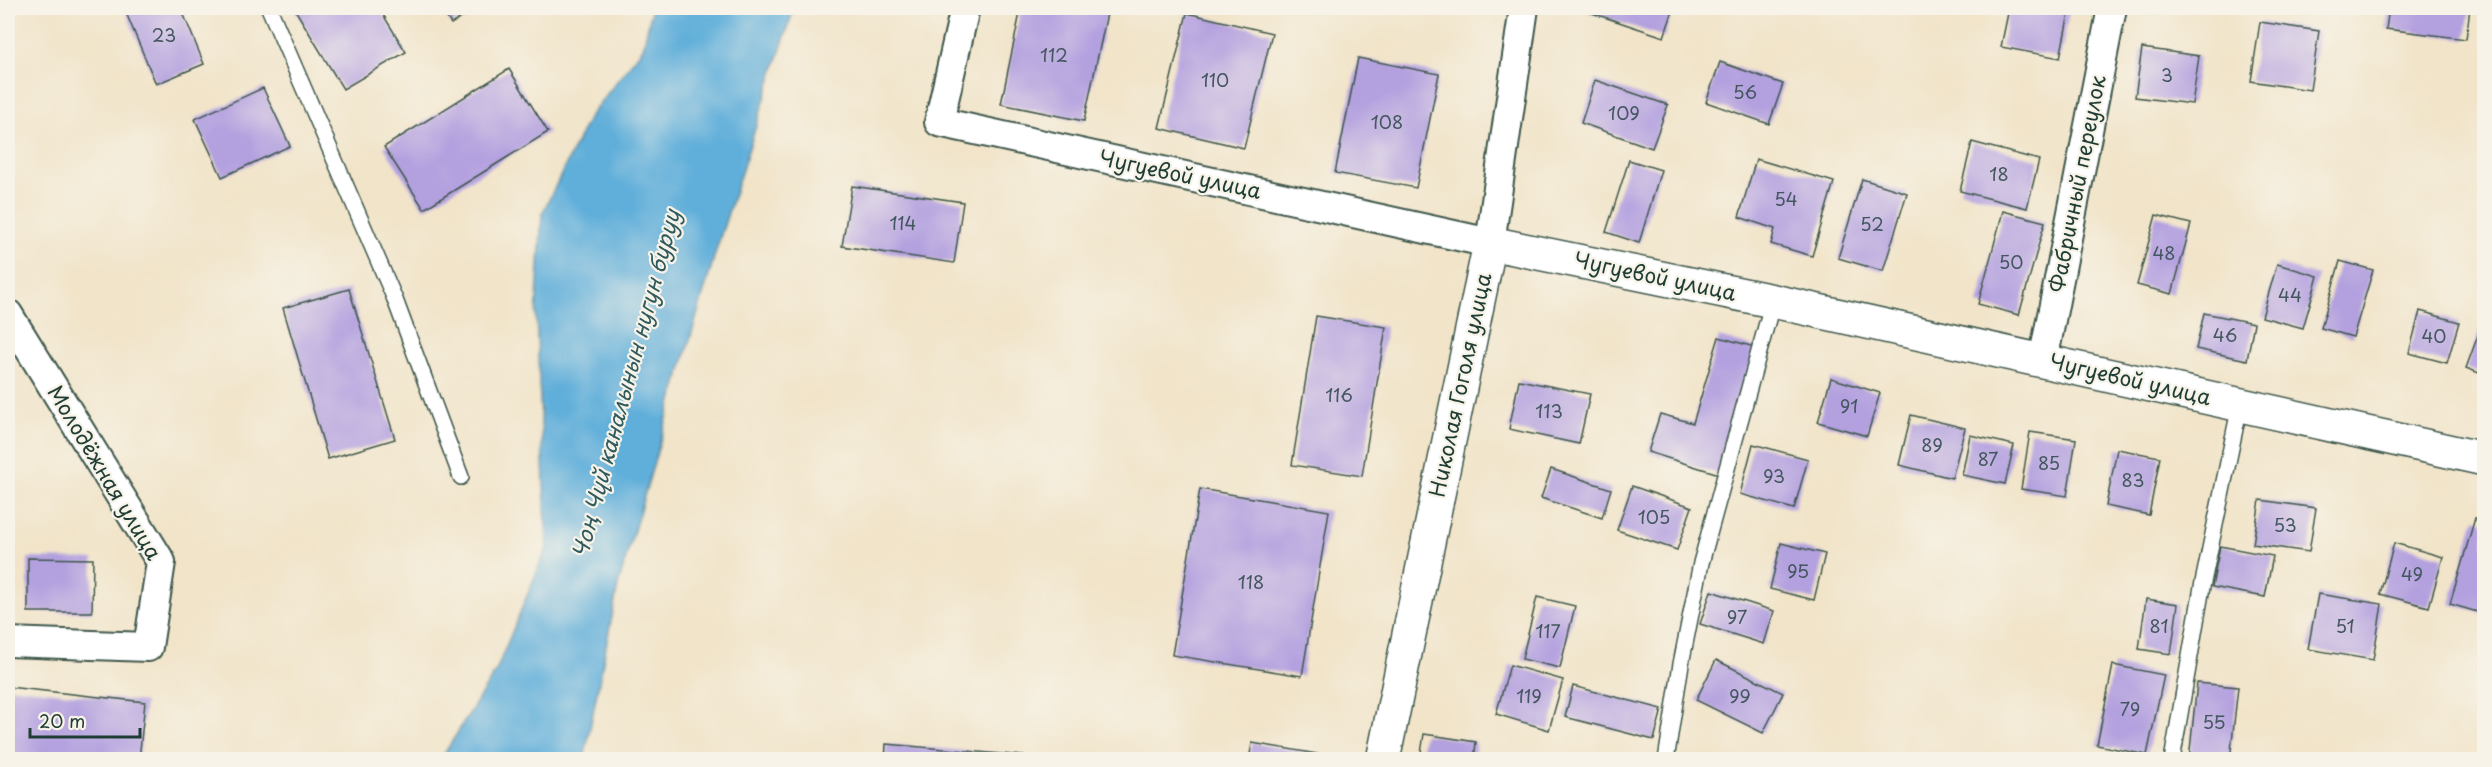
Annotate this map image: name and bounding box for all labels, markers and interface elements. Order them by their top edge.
house number: 23 [152,21,176,48]
house number: 112 [1040,41,1068,68]
house number: 3 [2161,61,2173,88]
house number: 110 [1201,66,1229,93]
street label: Фабричный переулок [2039,72,2113,295]
house number: 56 [1733,78,1757,105]
house number: 109 [1608,99,1640,126]
house number: 108 [1371,108,1403,135]
street label: Чугуевой улица [1096,140,1265,206]
house number: 18 [1989,160,2009,187]
house number: 54 [1774,185,1798,212]
water label: Чоң Чүй каналынын нугун буруу [562,204,687,562]
house number: 114 [890,209,916,236]
house number: 52 [1860,210,1884,237]
house number: 48 [2152,239,2176,266]
street label: Чугуевой улица [1571,242,1740,308]
house number: 50 [1999,248,2023,275]
street label: Николая Гоголя улица [1420,269,1499,500]
house number: 44 [2278,281,2302,308]
house number: 46 [2213,321,2237,348]
house number: 40 [2421,322,2447,349]
street label: Чугуевой улица [2046,344,2215,412]
street label: Молодёжная улица [41,378,171,566]
house number: 116 [1325,381,1353,408]
house number: 91 [1840,392,1858,419]
house number: 113 [1535,397,1563,424]
house number: 89 [1921,431,1943,458]
house number: 87 [1978,445,1998,472]
house number: 85 [2038,449,2060,476]
house number: 93 [1763,462,1785,489]
house number: 83 [2122,466,2144,493]
house number: 105 [1638,503,1670,530]
house number: 53 [2273,511,2297,538]
house number: 95 [1787,557,1809,584]
house number: 49 [2401,560,2423,587]
house number: 118 [1238,568,1264,595]
house number: 97 [1727,603,1747,630]
house number: 81 [2149,612,2169,639]
house number: 51 [2335,612,2355,639]
house number: 117 [1535,617,1561,644]
house number: 119 [1516,682,1542,709]
house number: 99 [1729,682,1751,709]
house number: 79 [2120,695,2140,722]
scale bar [30,701,140,739]
text: 20 m [39,707,85,734]
house number: 55 [2202,708,2226,735]

